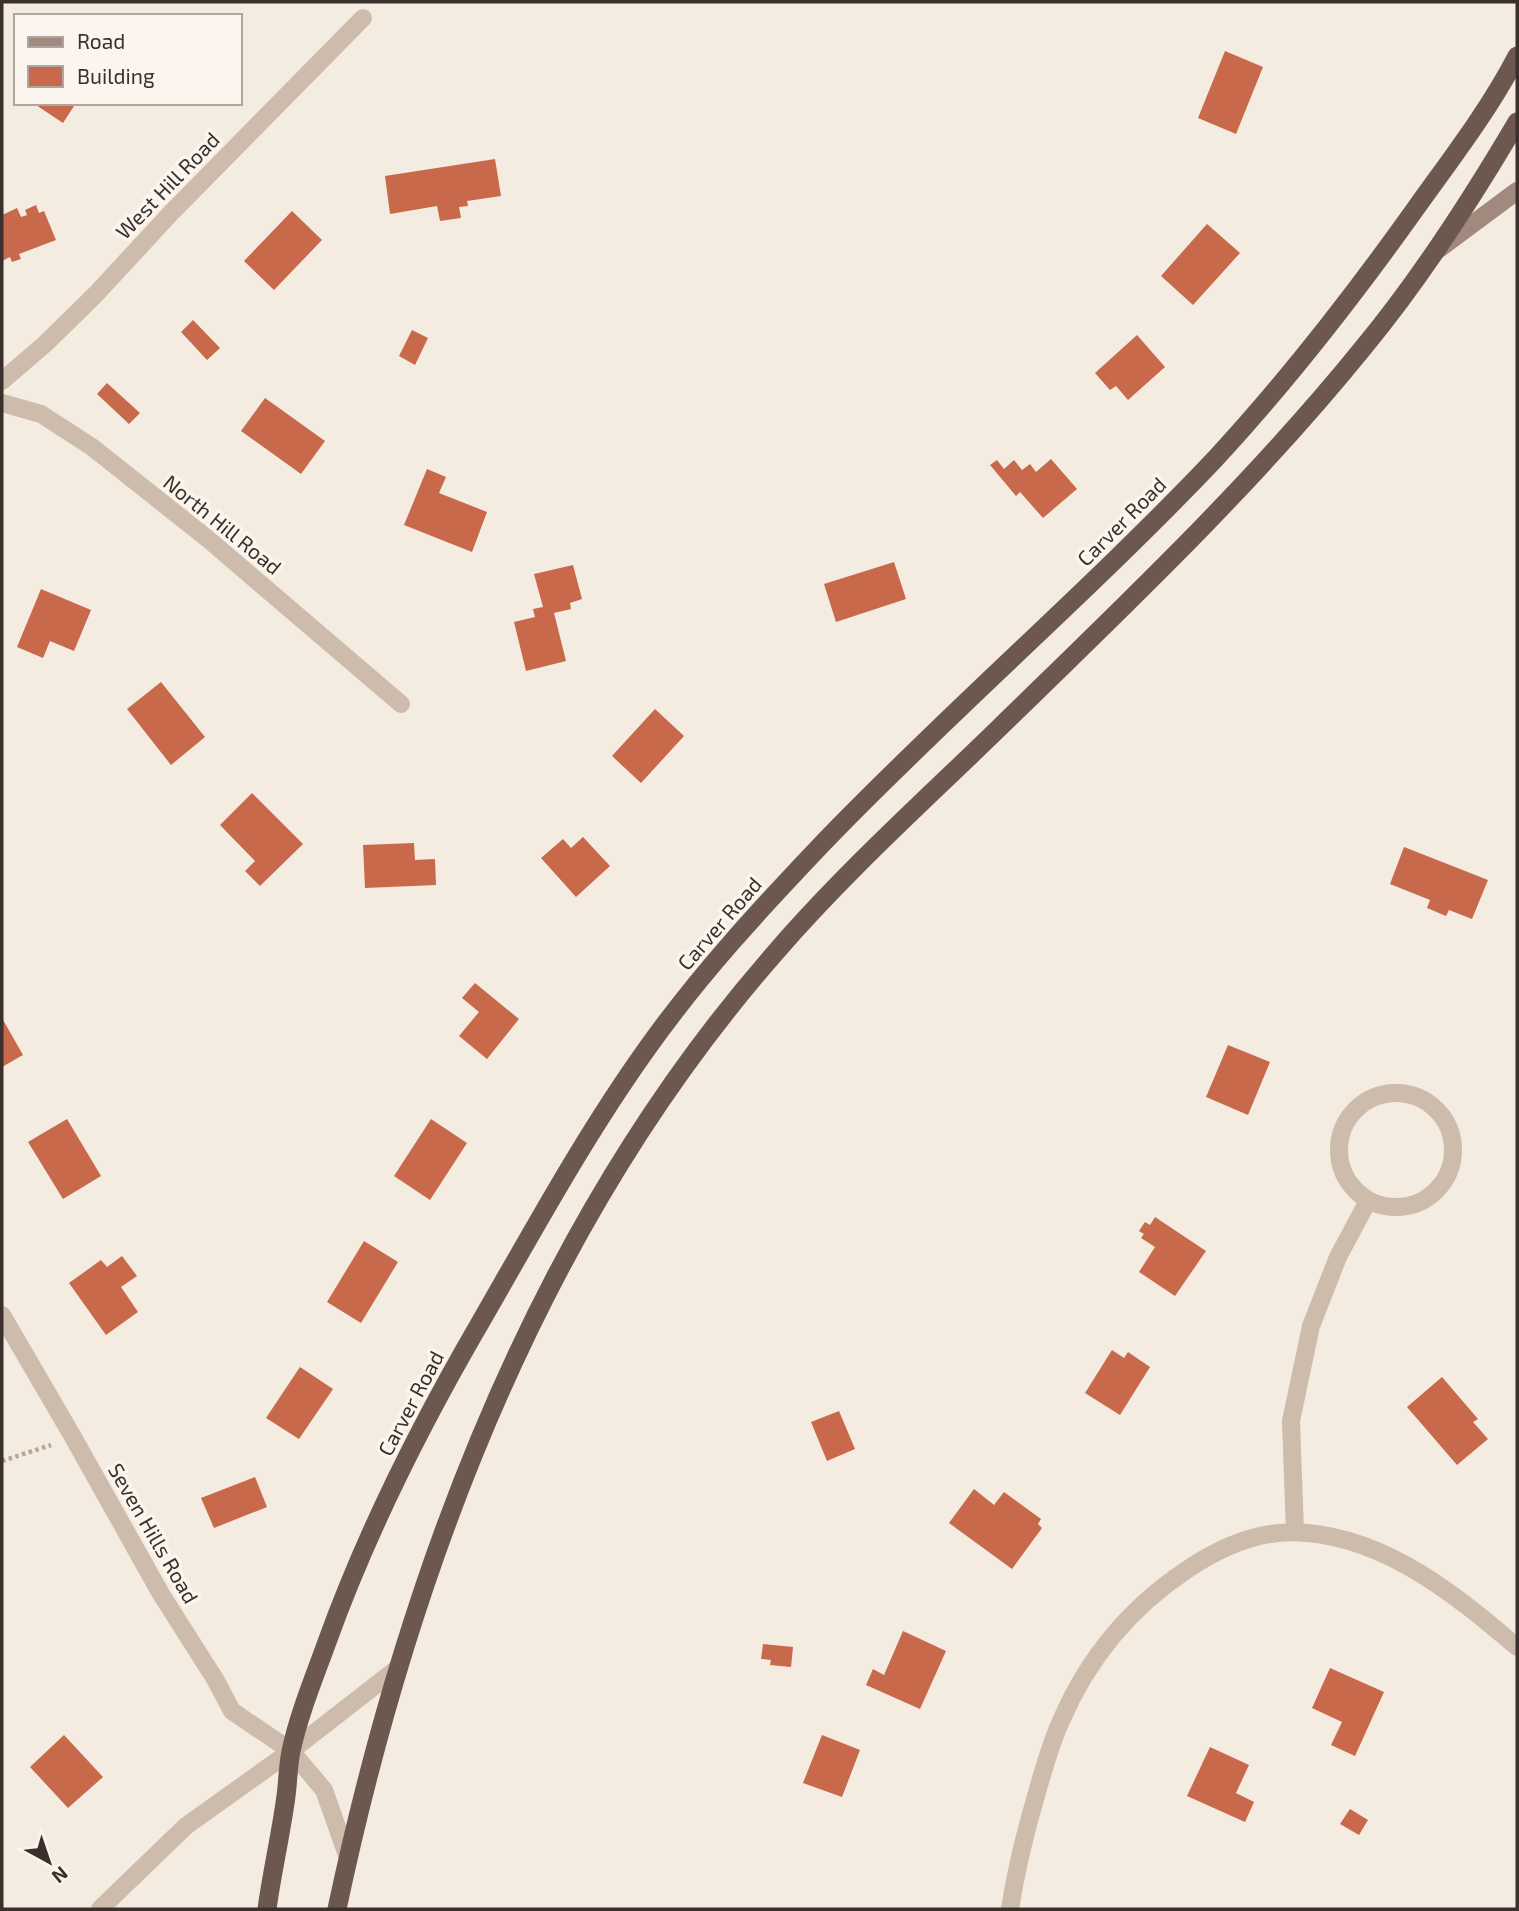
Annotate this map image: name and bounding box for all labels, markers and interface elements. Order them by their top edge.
legend [14,14,242,105]
text: Road [77,28,125,53]
text: Building [77,63,155,88]
street label: West Hill Road [110,127,224,243]
street label: North Hill Road [159,469,287,579]
street label: Carver Road [1071,471,1171,571]
street label: Carver Road [672,871,766,975]
street label: Carver Road [372,1346,448,1460]
street label: Seven Hills Road [104,1459,204,1607]
north arrow [14,1827,84,1897]
text: N [48,1862,73,1889]

